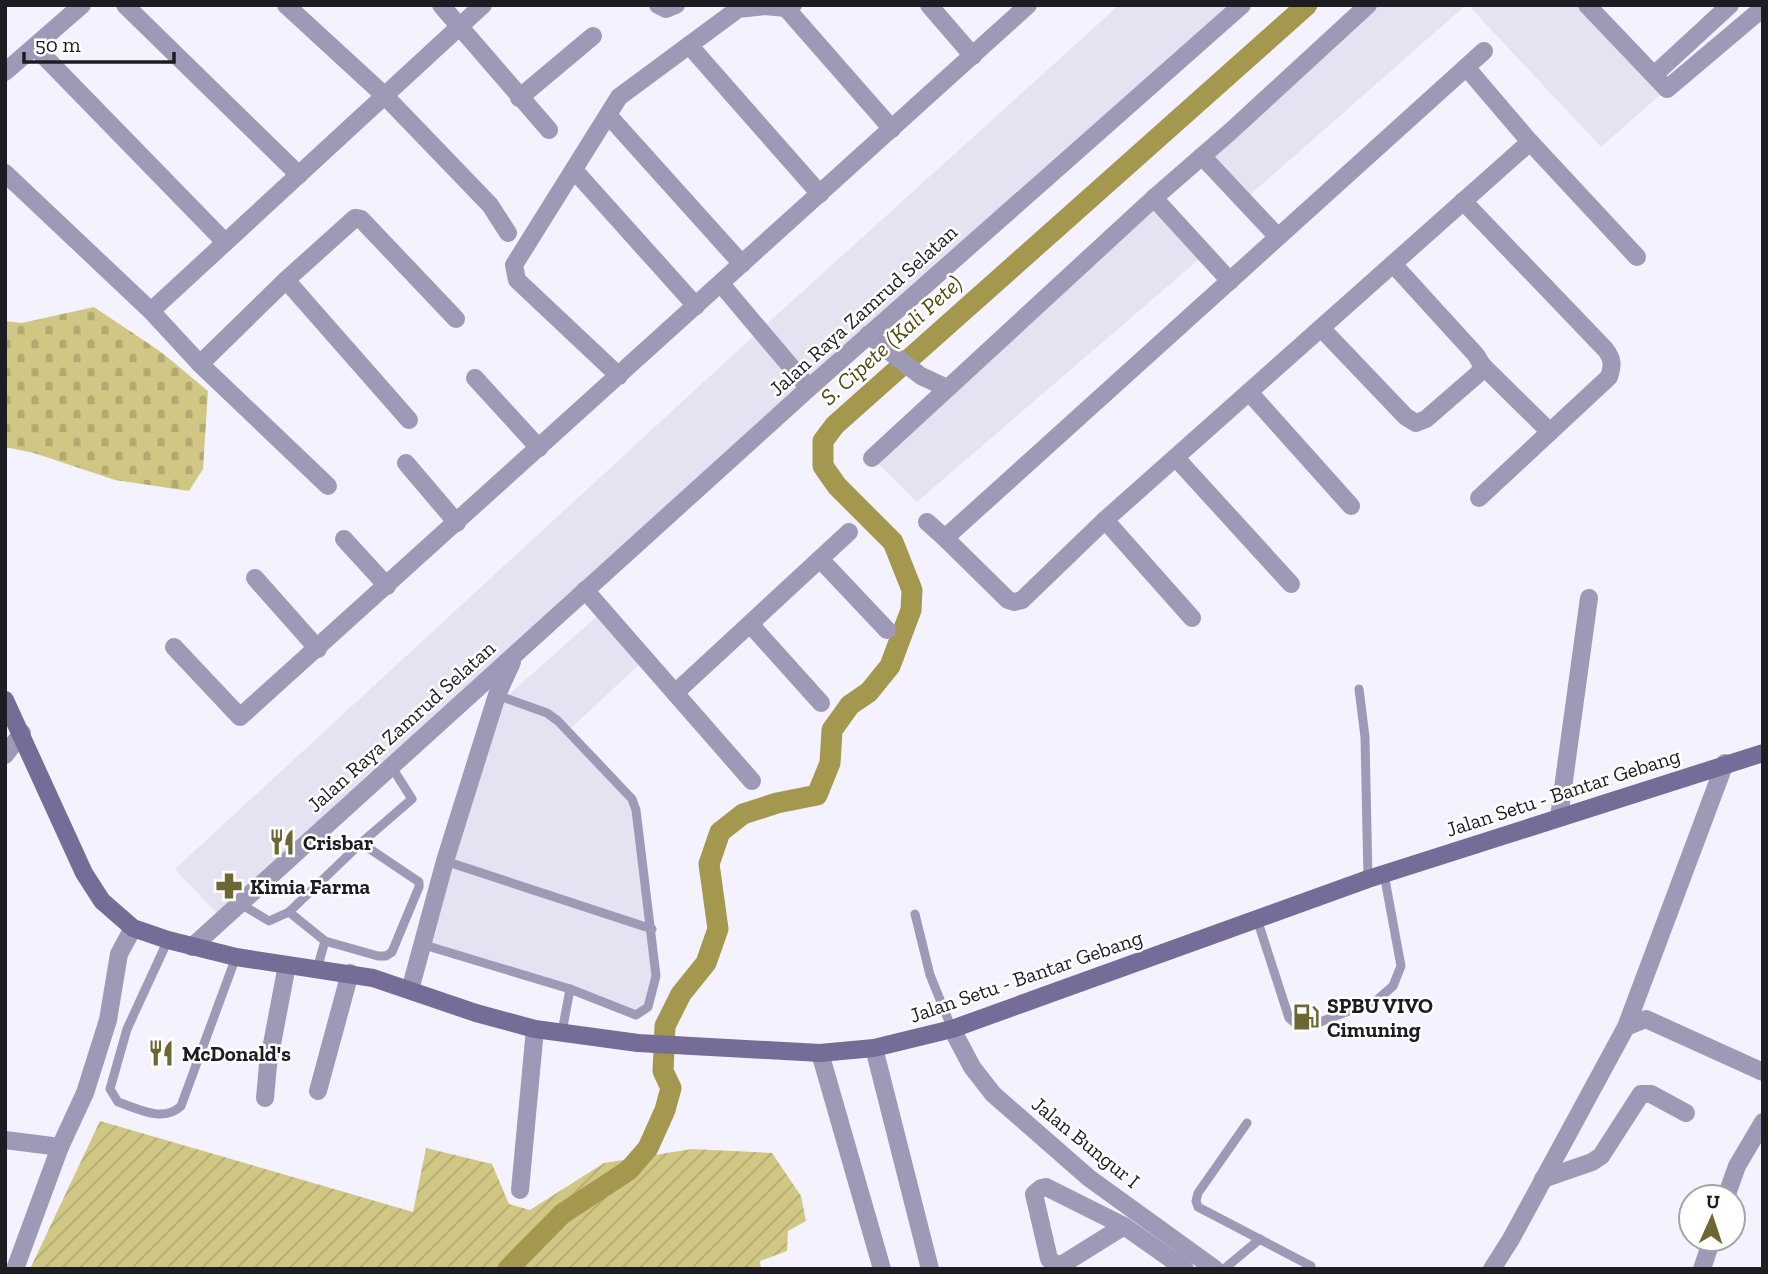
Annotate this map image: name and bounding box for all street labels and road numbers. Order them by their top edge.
street label: Jalan Raya Zamrud Selatan [764,219,962,401]
street label: Jalan Raya Zamrud Selatan [302,635,500,817]
street label: Jalan Setu - Bantar Gebang [1443,742,1684,842]
street label: Jalan Setu - Bantar Gebang [906,924,1146,1028]
street label: Jalan Bungur I [1027,1091,1145,1193]

